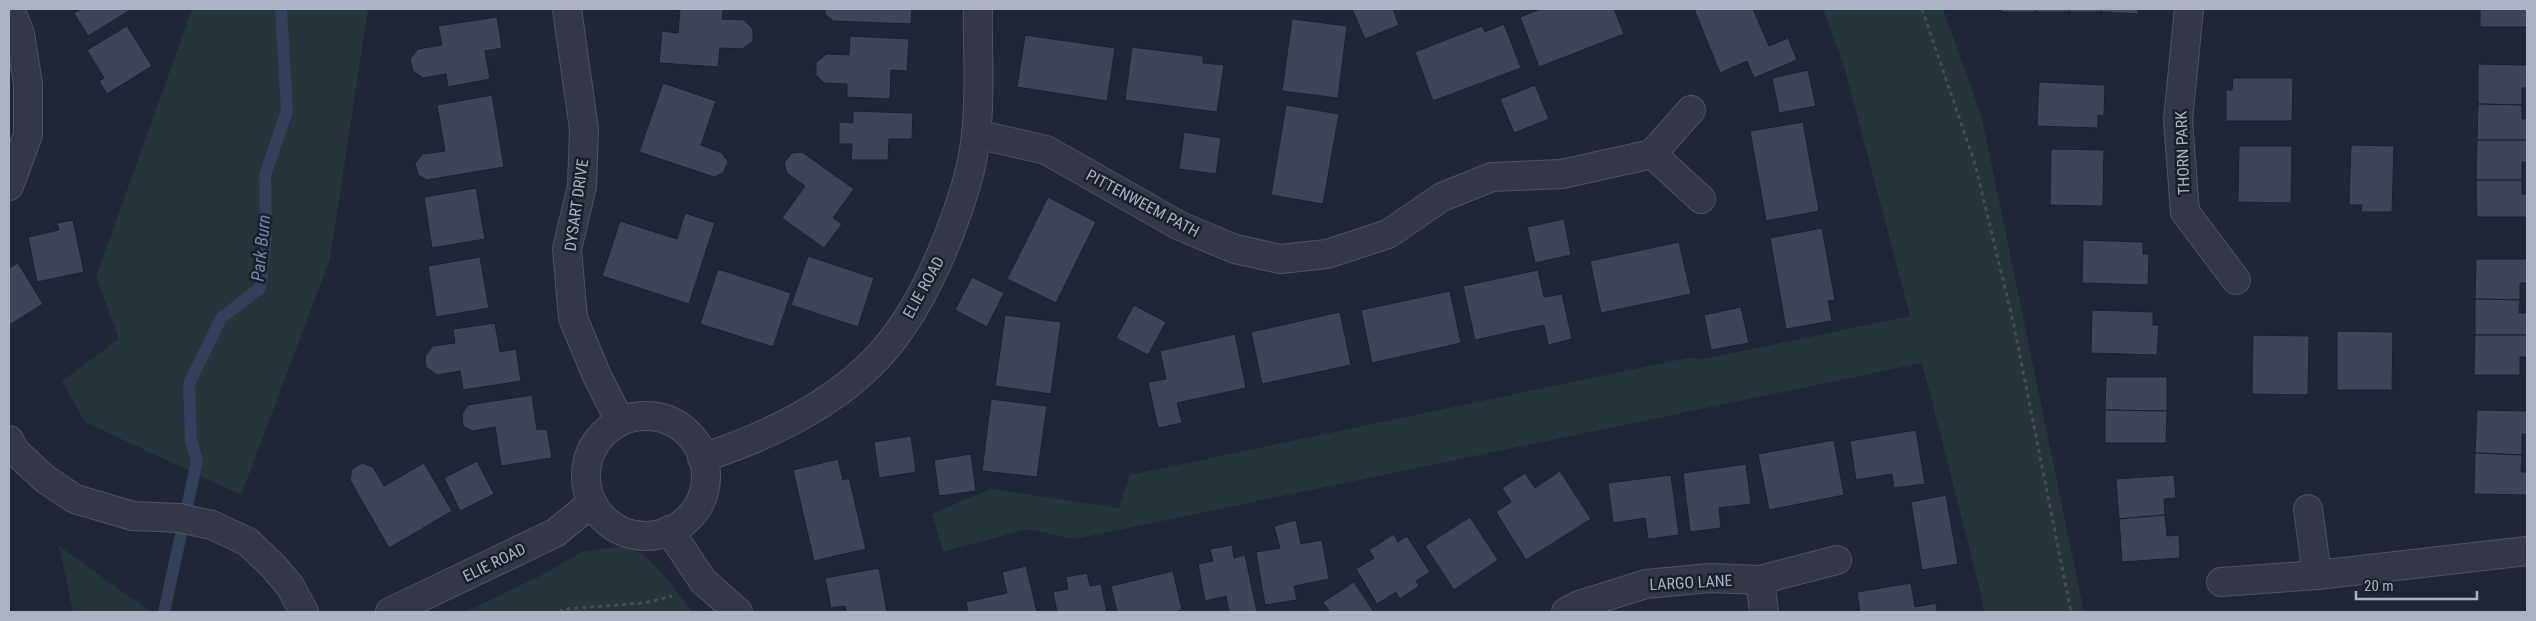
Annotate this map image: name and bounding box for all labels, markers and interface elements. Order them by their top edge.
street label: THORN PARK [2172,110,2193,195]
street label: DYSART DRIVE [561,158,592,252]
street label: PITTENWEEM PATH [1083,166,1203,241]
water label: Park Burn [247,214,274,282]
street label: ELIE ROAD [899,253,948,321]
street label: ELIE ROAD [460,539,529,586]
scale bar [2356,568,2477,600]
street label: LARGO LANE [1649,571,1733,594]
text: 20 m [2364,577,2394,595]

